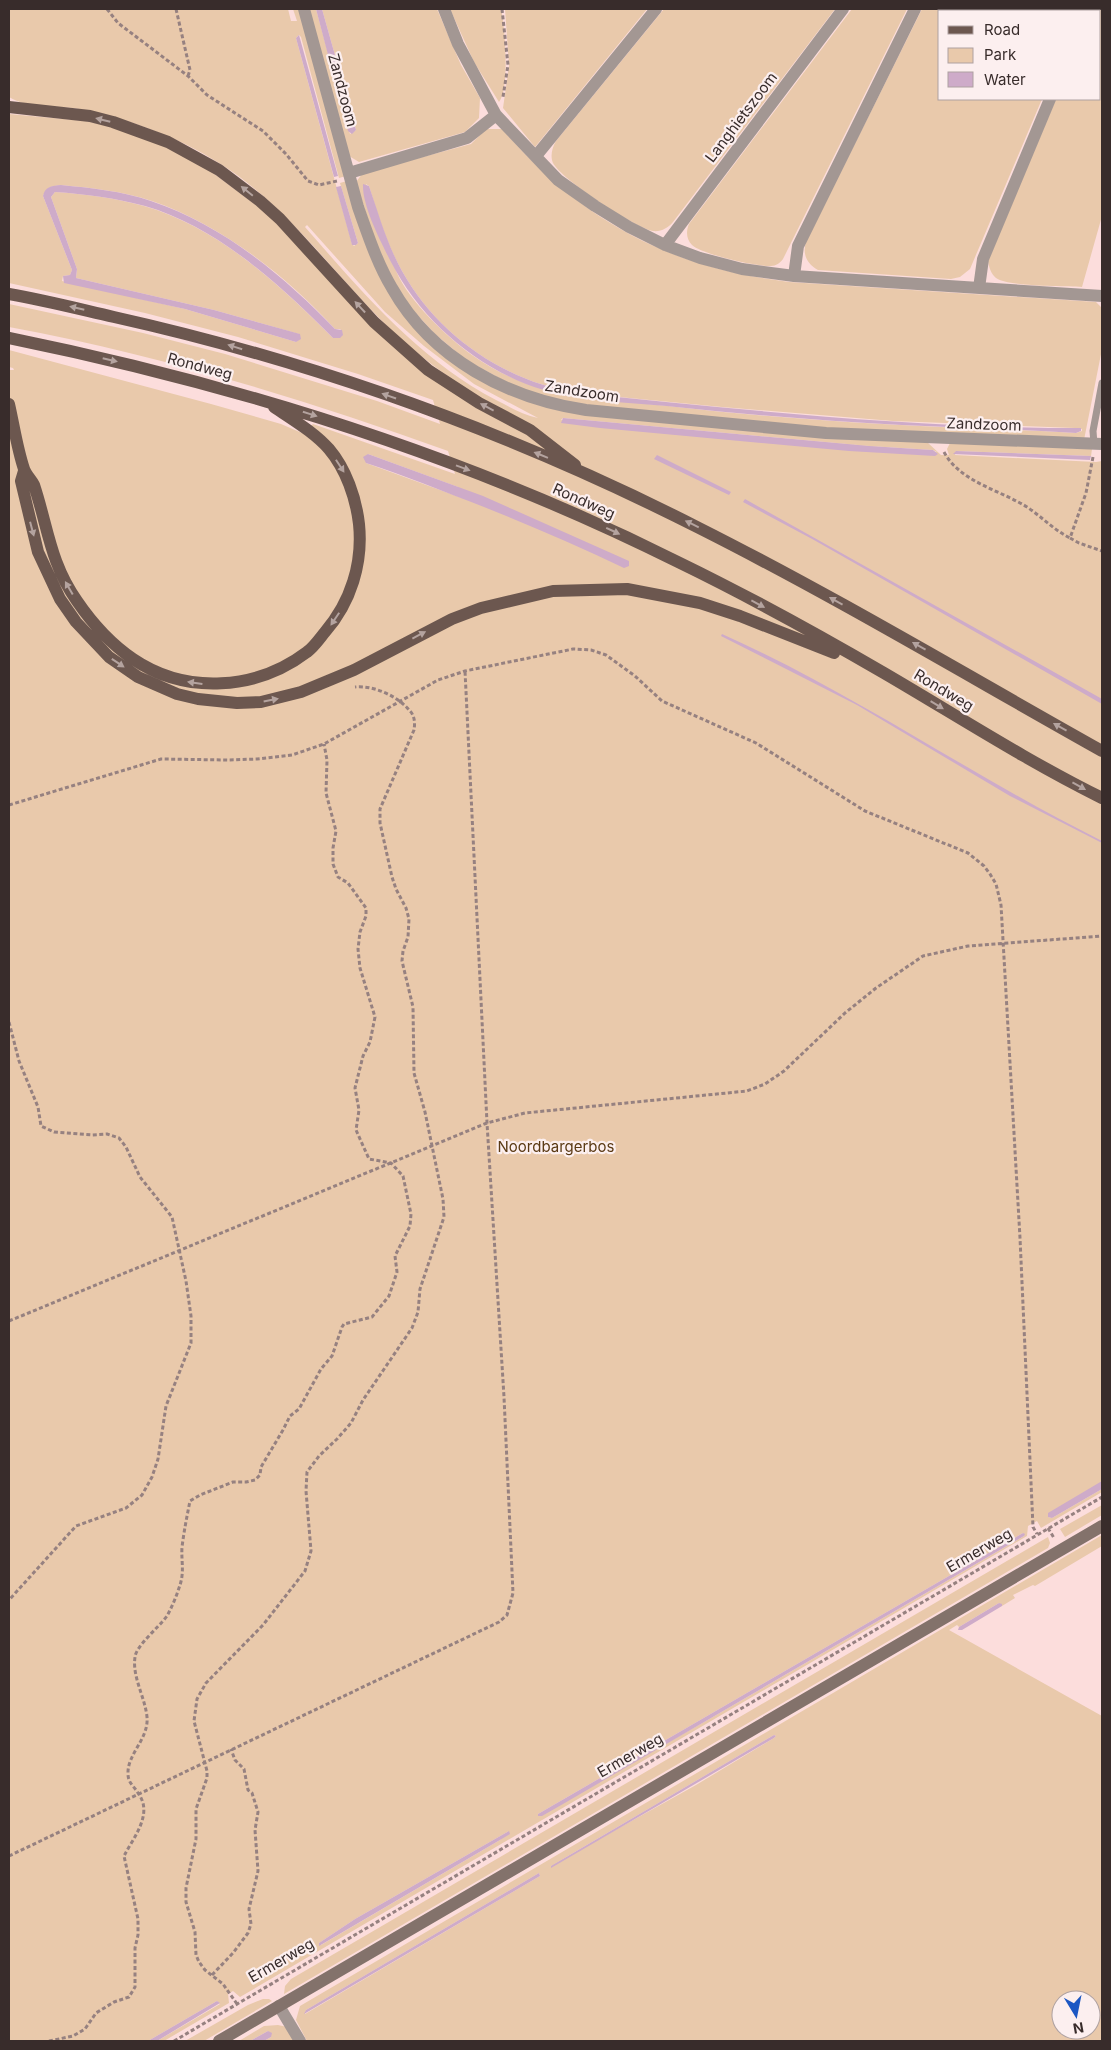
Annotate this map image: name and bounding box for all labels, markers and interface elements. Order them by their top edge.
legend [938,10,1101,100]
text: Road [984,20,1020,39]
text: Park [984,45,1017,64]
street label: Zandzoom [324,51,362,129]
street label: Langhietszoom [701,68,781,166]
text: Water [984,70,1026,89]
one-way arrow [95,115,110,123]
one-way arrow [241,185,254,196]
one-way arrow [354,302,366,314]
one-way arrow [69,304,84,312]
one-way arrow [227,342,242,350]
street label: Rondweg [165,348,235,384]
one-way arrow [102,356,117,364]
street label: Zandzoom [543,376,621,406]
one-way arrow [382,392,397,399]
one-way arrow [480,403,495,411]
one-way arrow [303,410,318,418]
street label: Zandzoom [946,413,1022,435]
one-way arrow [534,451,548,459]
one-way arrow [335,459,345,473]
one-way arrow [456,465,471,472]
street label: Rondweg [550,479,618,523]
one-way arrow [685,520,699,528]
one-way arrow [28,521,36,536]
one-way arrow [606,527,620,535]
one-way arrow [65,582,74,595]
one-way arrow [829,596,842,605]
one-way arrow [751,600,765,608]
one-way arrow [330,613,339,626]
one-way arrow [412,631,427,639]
one-way arrow [912,642,925,651]
one-way arrow [111,658,124,668]
street label: Rondweg [911,665,977,715]
one-way arrow [186,678,202,686]
one-way arrow [264,696,280,704]
one-way arrow [931,701,944,710]
one-way arrow [1053,723,1066,732]
one-way arrow [1072,781,1085,790]
park label: Noordbargerbos [498,1137,615,1156]
street label: Ermerweg [943,1524,1015,1576]
street label: Ermerweg [594,1729,666,1781]
street label: Ermerweg [245,1934,317,1986]
north arrow [1051,1990,1101,2040]
text: N [1072,2019,1085,2038]

